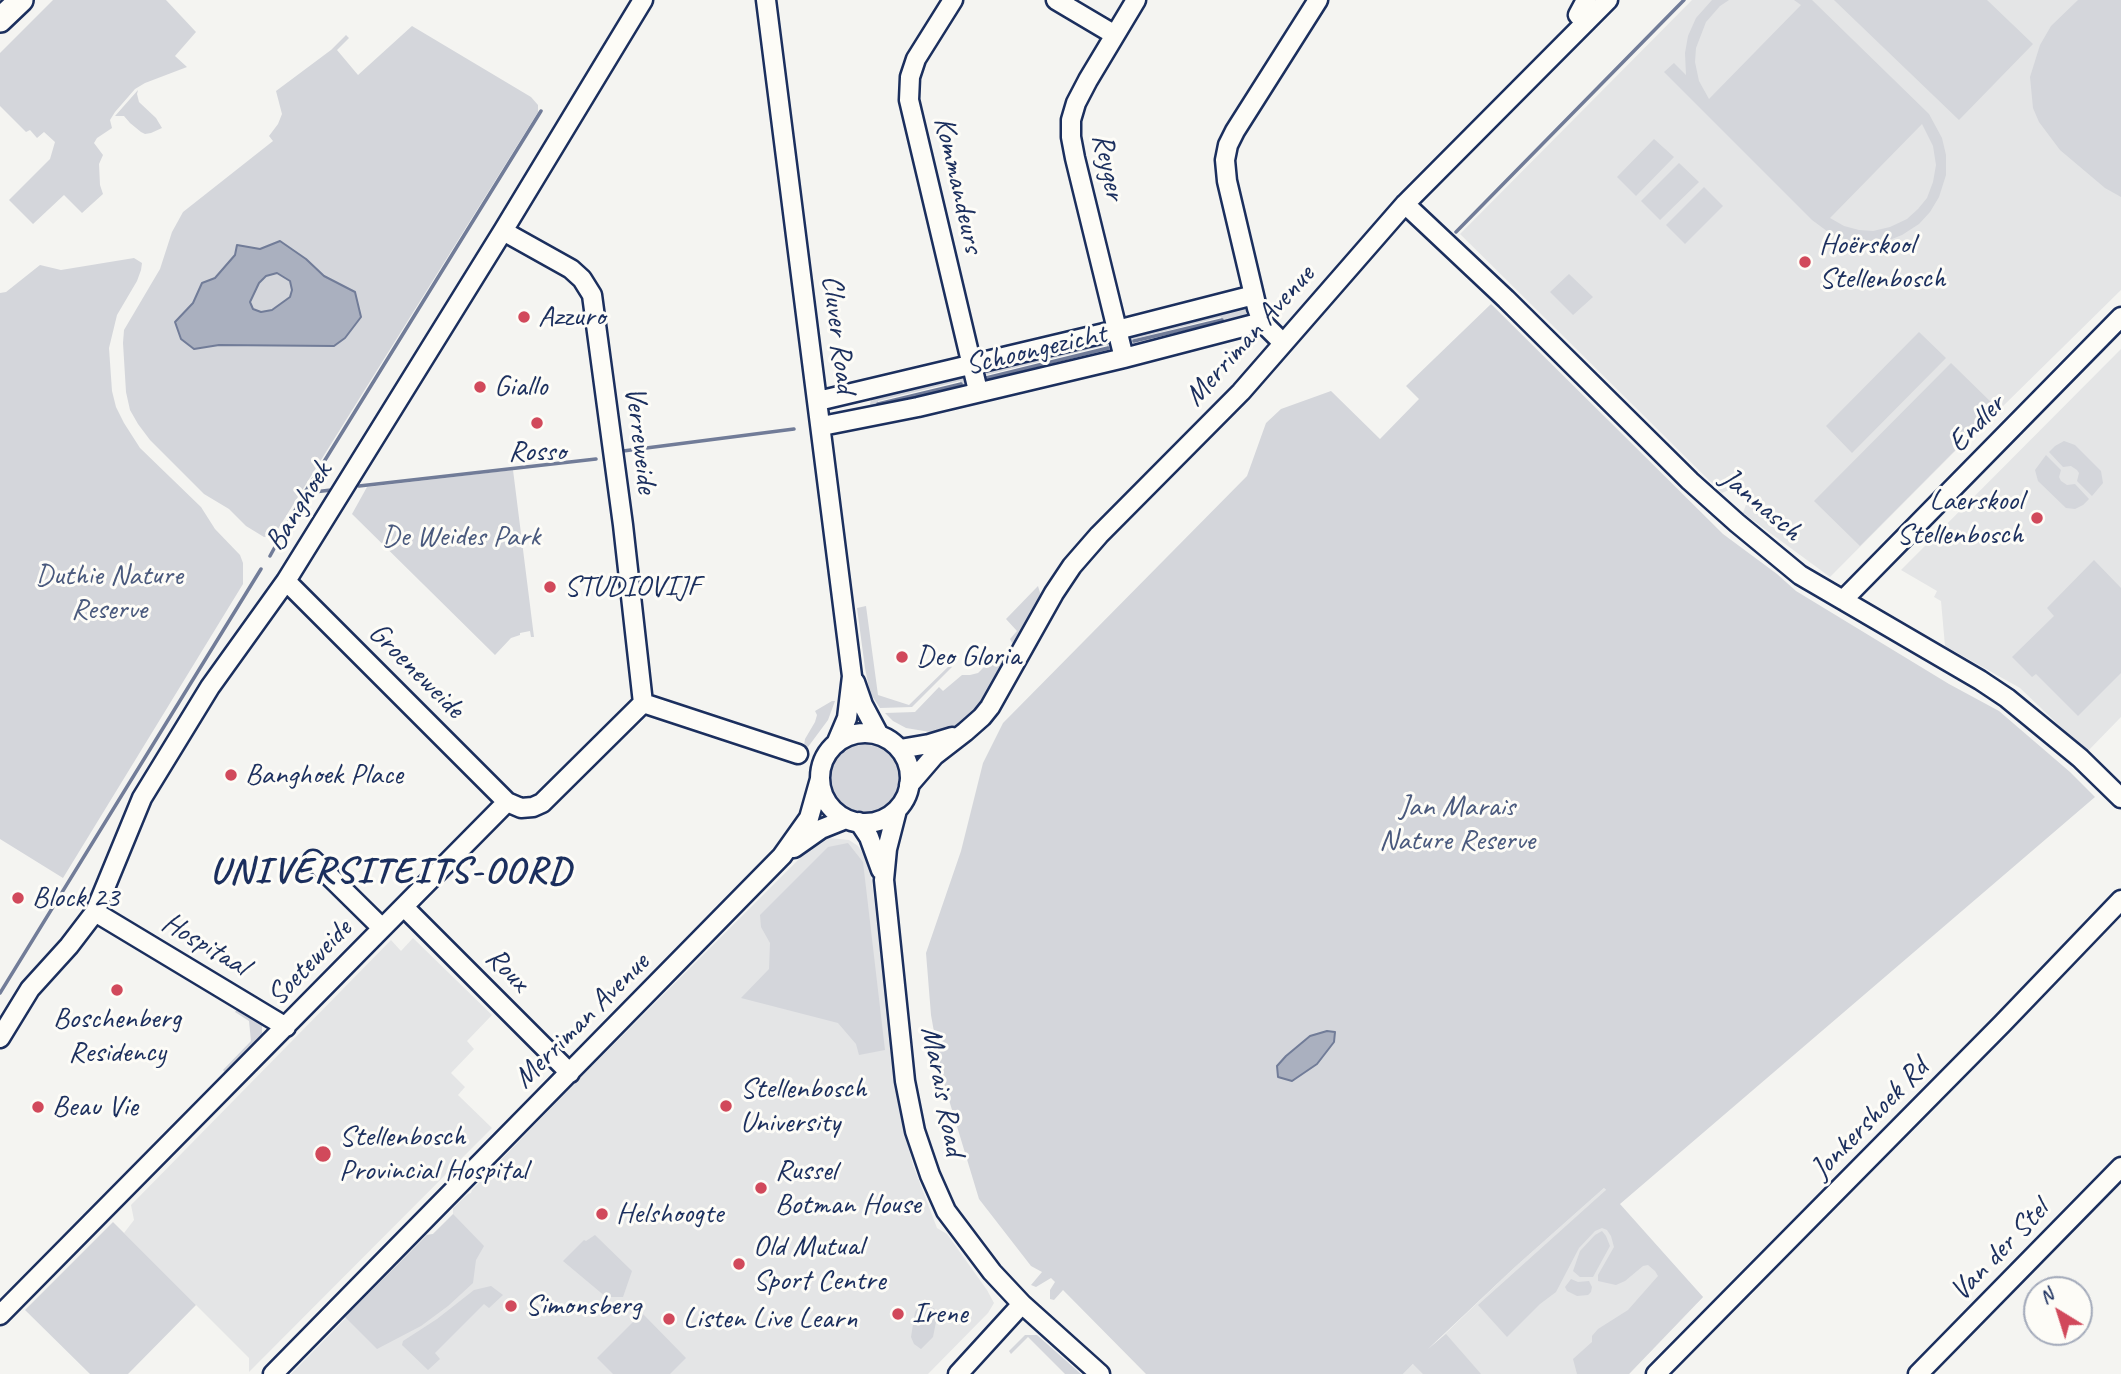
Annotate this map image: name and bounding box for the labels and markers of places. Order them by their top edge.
place label: Hoërskool Stellenbosch [1819,227,1945,298]
marker: Hoërskool Stellenbosch [1797,254,1813,270]
place label: Azzuro [538,299,605,335]
marker: Azzuro [516,309,532,325]
place label: Giallo [494,369,547,405]
marker: Giallo [472,379,488,395]
marker: Rosso [529,415,545,431]
place label: Rosso [508,434,566,470]
place label: Laerskool Stellenbosch [1897,483,2023,554]
marker: Laerskool Stellenbosch [2029,510,2045,526]
place label: STUDIOVIJF [564,569,701,605]
marker: STUDIOVIJF [542,579,558,595]
place label: Deo Gloria [916,639,1021,675]
marker: Deo Gloria [894,649,910,665]
place label: Banghoek Place [245,757,403,793]
marker: Banghoek Place [223,767,239,783]
place label: Block 23 [32,880,119,916]
marker: Block 23 [10,890,26,906]
marker: Boschenberg Residency [109,982,125,998]
place label: Boschenberg Residency [53,1001,181,1072]
place label: Stellenbosch University [740,1071,866,1142]
place label: Beau Vie [52,1089,138,1125]
marker: Stellenbosch University [718,1098,734,1114]
marker: Beau Vie [30,1099,46,1115]
place label: Stellenbosch Provincial Hospital [339,1119,527,1190]
marker: Stellenbosch Provincial Hospital [313,1144,333,1164]
place label: Russel Botman House [775,1153,921,1224]
marker: Russel Botman House [753,1180,769,1196]
place label: Helshoogte [616,1196,723,1232]
marker: Helshoogte [594,1206,610,1222]
place label: Old Mutual Sport Centre [753,1229,885,1300]
marker: Old Mutual Sport Centre [731,1256,747,1272]
place label: Simonsberg [525,1288,641,1324]
place label: Irene [912,1296,967,1332]
marker: Simonsberg [503,1298,519,1314]
place label: Listen Live Learn [683,1301,857,1337]
marker: Irene [890,1306,906,1322]
marker: Listen Live Learn [661,1311,677,1327]

